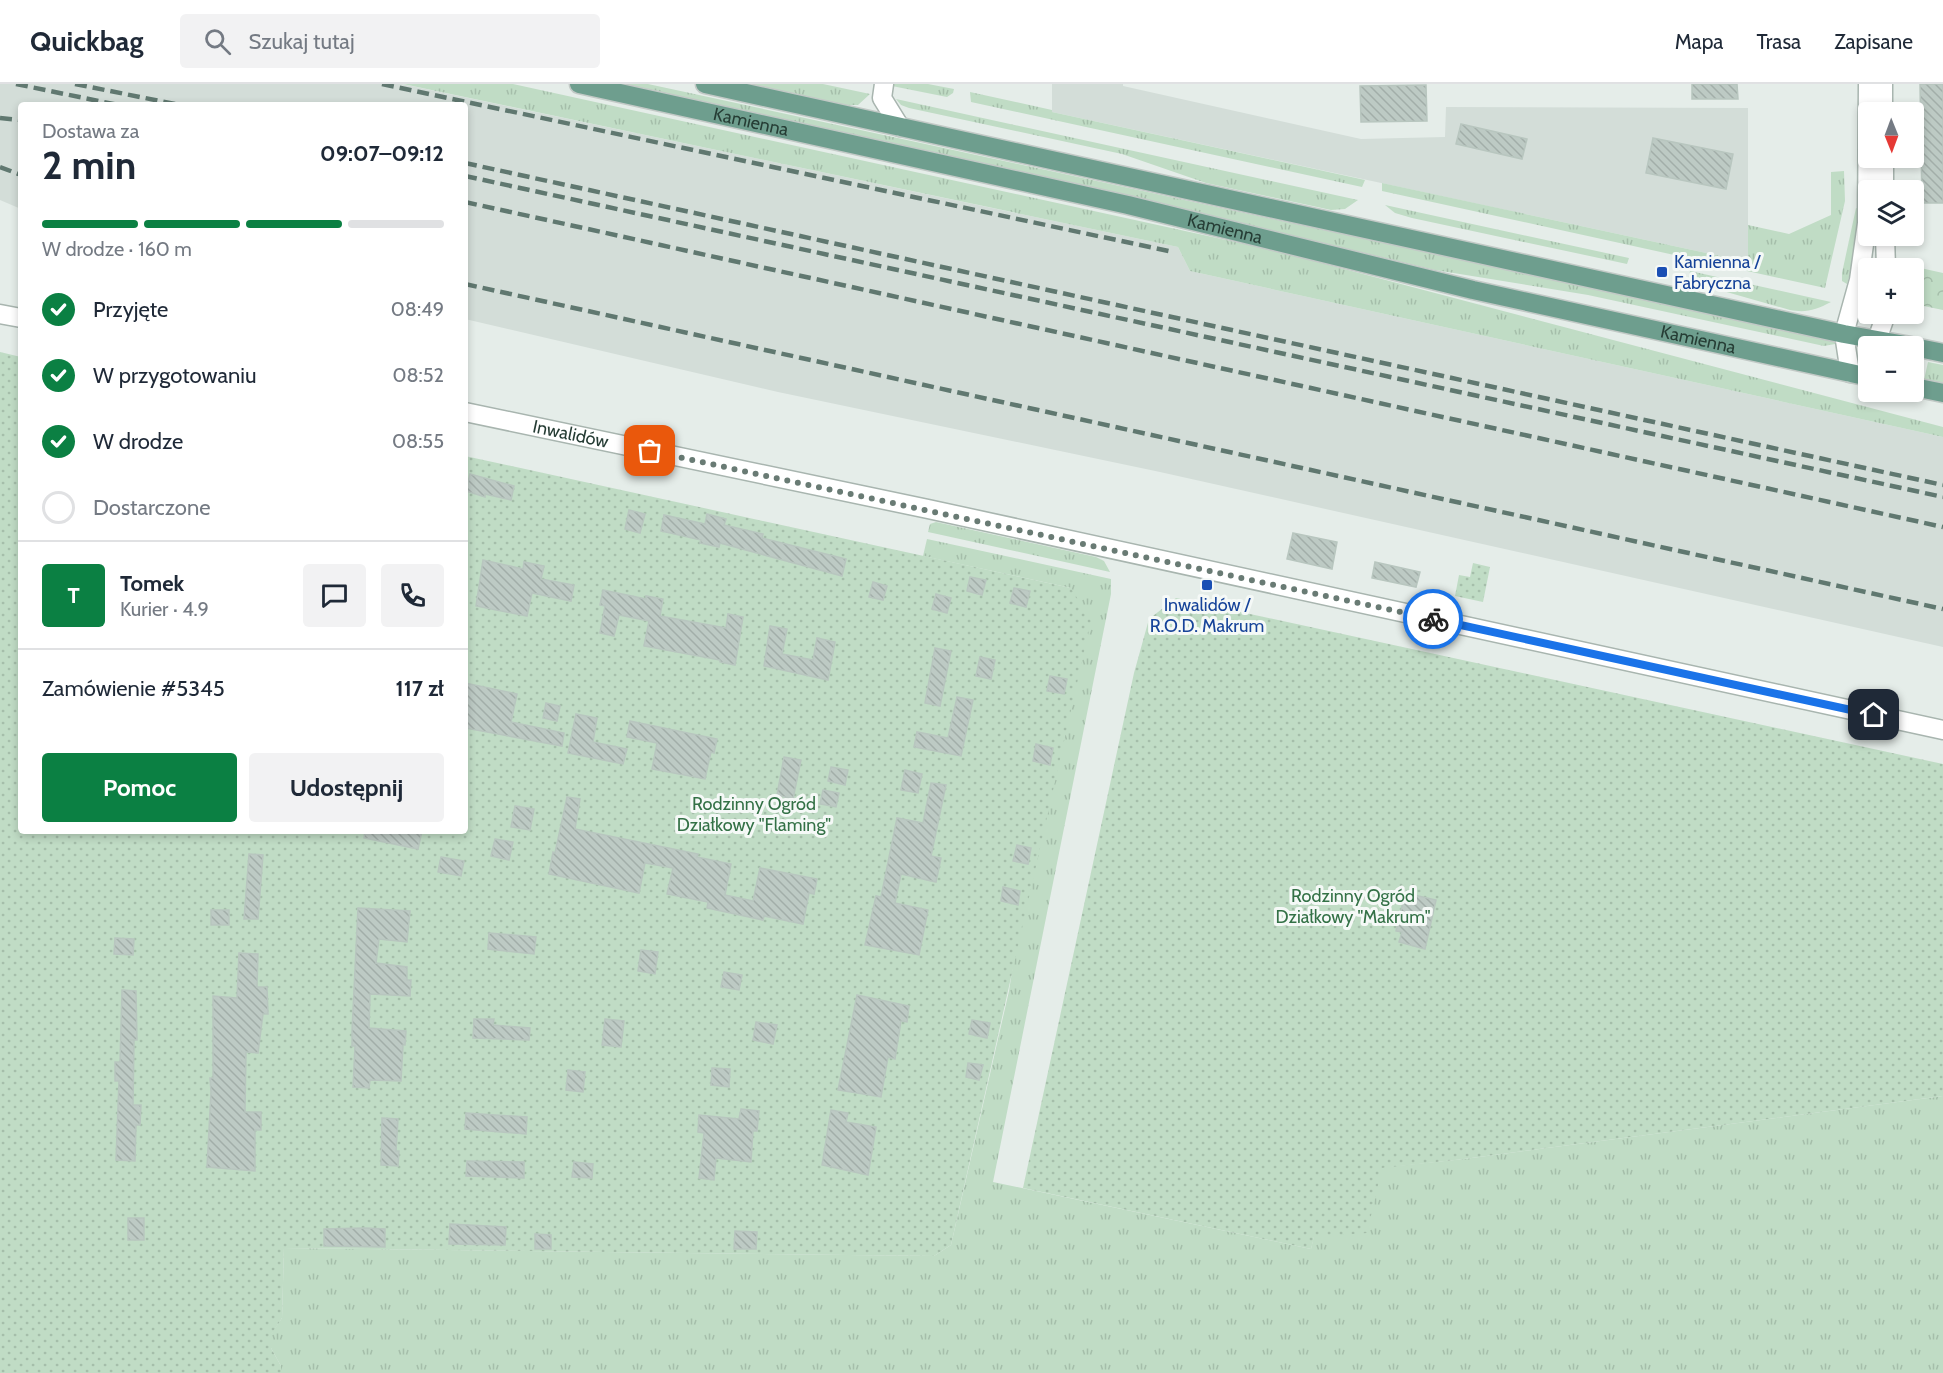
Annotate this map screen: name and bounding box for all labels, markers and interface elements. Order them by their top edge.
search box [180,14,600,68]
text: Quickbag [30,24,144,58]
icon: search [201,25,234,58]
text: Szukaj tutaj [249,28,355,55]
text: Mapa [1675,29,1723,54]
text: Trasa [1756,29,1801,54]
text: Zapisane [1834,29,1913,54]
north arrow [1858,102,1924,168]
map controls [1858,102,1924,402]
street label: Kamienna [711,103,791,141]
text: Dostawa za [42,119,139,143]
text: 09:07–09:12 [320,140,444,167]
text: 2 min [42,141,136,189]
button: layers [1858,180,1924,246]
street label: Kamienna [1185,209,1265,249]
text: W drodze · 160 m [42,237,192,261]
place label: Kamienna / Fabryczna [1674,251,1761,294]
button: + [1858,258,1924,324]
marker: Kamienna / Fabryczna [1655,265,1669,279]
icon: check [42,293,75,326]
text: Przyjęte [93,296,168,323]
text: 08:49 [391,297,444,321]
street label: Kamienna [1658,321,1738,358]
button: − [1858,336,1924,402]
icon: check [42,359,75,392]
text: W przygotowaniu [93,362,256,389]
text: 08:52 [392,363,444,387]
street label: Inwalidów [531,415,611,453]
icon: check [42,425,75,458]
pin [624,425,675,476]
text: W drodze [93,428,183,455]
text: 08:55 [392,429,444,453]
icon: bag [633,434,666,467]
text: Dostarczone [93,494,210,521]
button: chat [303,564,366,627]
button: phone [381,564,444,627]
text: Tomek [120,570,184,597]
marker: Inwalidów / R.O.D. Makrum [1200,578,1214,592]
text: T [67,582,80,609]
courier [1403,589,1463,649]
place label: Inwalidów / R.O.D. Makrum [1150,594,1264,637]
text: Kurier · 4.9 [120,597,209,621]
icon: bike [1417,603,1450,636]
text: Zamówienie #5345 [42,675,225,702]
text: 117 zł [396,675,444,702]
pin [1848,689,1899,740]
icon: home [1857,698,1890,731]
button: Pomoc [42,753,237,822]
button: Udostępnij [249,753,444,822]
park label: Rodzinny Ogród Działkowy "Flaming" [677,793,831,836]
park label: Rodzinny Ogród Działkowy "Makrum" [1276,885,1431,928]

